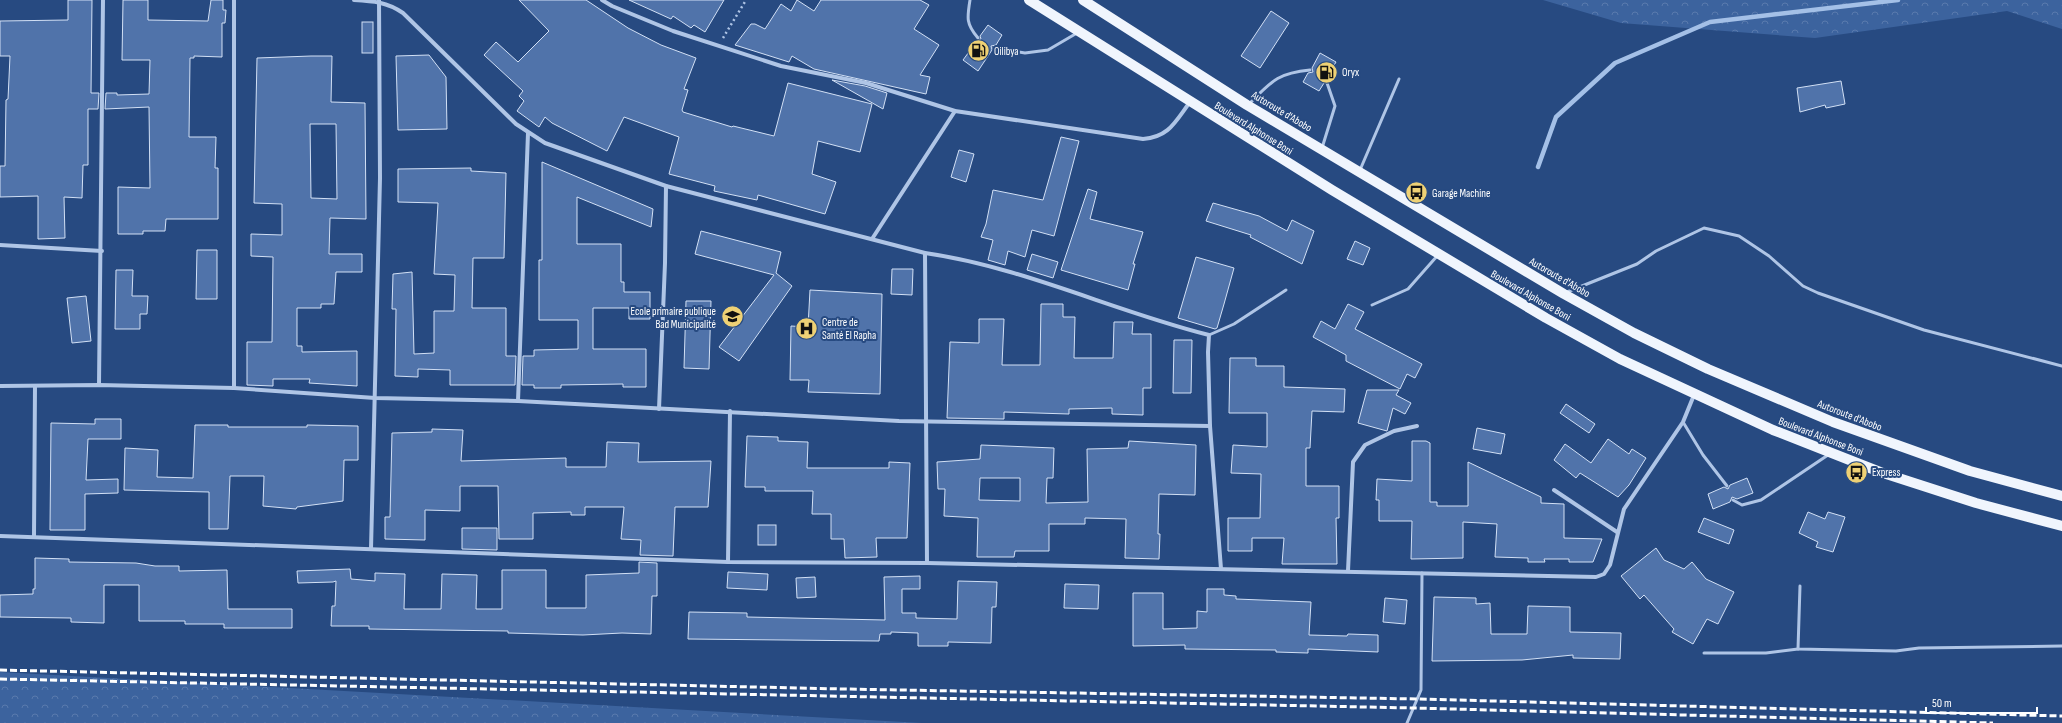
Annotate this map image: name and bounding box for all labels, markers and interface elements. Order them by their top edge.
fuel station icon: Oilibya [966,38,992,64]
place label: Oilibya [994,45,1019,58]
fuel station icon: Oryx [1313,59,1339,85]
place label: Oryx [1342,66,1359,79]
street label: Autoroute d'Abobo [1248,88,1315,135]
street label: Boulevard Alphonse Boni [1212,99,1295,158]
bus stop icon: Garage Machine [1404,180,1430,206]
place label: Garage Machine [1432,187,1490,200]
street label: Autoroute d'Abobo [1526,254,1593,300]
street label: Boulevard Alphonse Boni [1489,267,1573,324]
school or university icon: Ecole primaire publique Bad Municipalité [719,304,745,330]
place label: Ecole primaire publique Bad Municipalité [631,305,716,331]
hospital icon: Centre de Santé El Rapha [793,315,819,341]
place label: Centre de Santé El Rapha [822,316,876,342]
street label: Autoroute d'Abobo [1815,397,1884,434]
street label: Boulevard Alphonse Boni [1777,414,1865,459]
bus stop icon: Express [1844,459,1870,485]
place label: Express [1872,466,1900,479]
scale bar [1926,689,2037,715]
text: 50 m [1932,696,1952,711]

